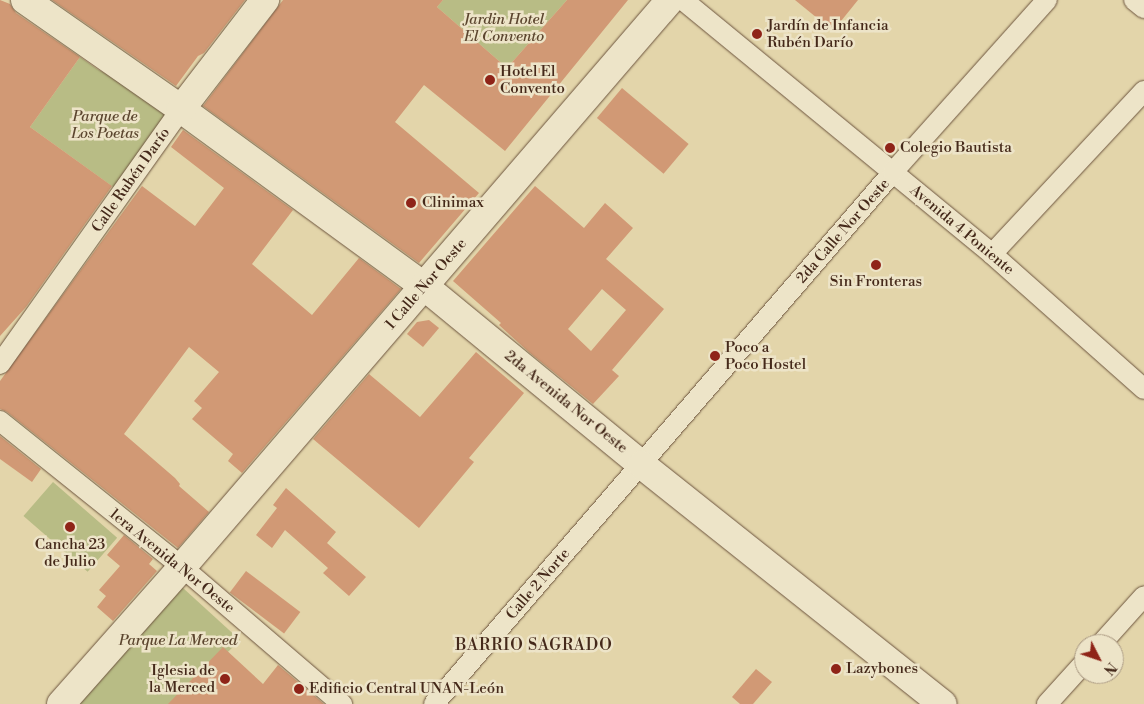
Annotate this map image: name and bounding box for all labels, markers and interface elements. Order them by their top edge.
park label: Jardin Hotel El Convento [464,10,544,45]
place label: Jardín de Infancia Rubén Darío [767,16,889,51]
marker: Jardín de Infancia Rubén Darío [751,28,763,40]
place label: Hotel El Convento [500,62,565,97]
marker: Hotel El Convento [484,74,496,86]
park label: Parque de Los Poetas [71,107,139,142]
street label: Calle Rubén Darío [88,124,174,236]
place label: Colegio Bautista [900,139,1012,157]
marker: Colegio Bautista [884,142,896,154]
street label: 2da Calle Nor Oeste [793,175,893,287]
street label: Avenida 4 Poniente [906,181,1018,279]
place label: Clinimax [422,194,484,212]
marker: Clinimax [404,196,418,210]
street label: 1 Calle Nor Oeste [382,235,470,333]
marker: Sin Fronteras [870,259,882,271]
place label: Sin Fronteras [830,273,922,291]
place label: Poco a Poco Hostel [725,338,806,373]
street label: 2da Avenida Nor Oeste [501,347,631,457]
marker: Poco a Poco Hostel [709,350,721,362]
street label: 1era Avenida Nor Oeste [106,505,238,617]
marker: Cancha 23 de Julio [64,521,76,533]
place label: Cancha 23 de Julio [35,535,105,570]
street label: Calle 2 Norte [502,545,574,623]
park label: Parque La Merced [119,632,237,650]
north arrow [1074,634,1124,684]
district label: BARRIO SAGRADO [454,635,614,655]
text: N [1099,658,1120,678]
place label: Lazybones [846,660,918,678]
place label: Iglesia de la Merced [149,661,215,696]
marker: Lazybones [830,663,842,675]
marker: Iglesia de la Merced [219,673,231,685]
place label: Edificio Central UNAN-León [309,680,504,698]
marker: Edificio Central UNAN-León [293,683,305,695]

